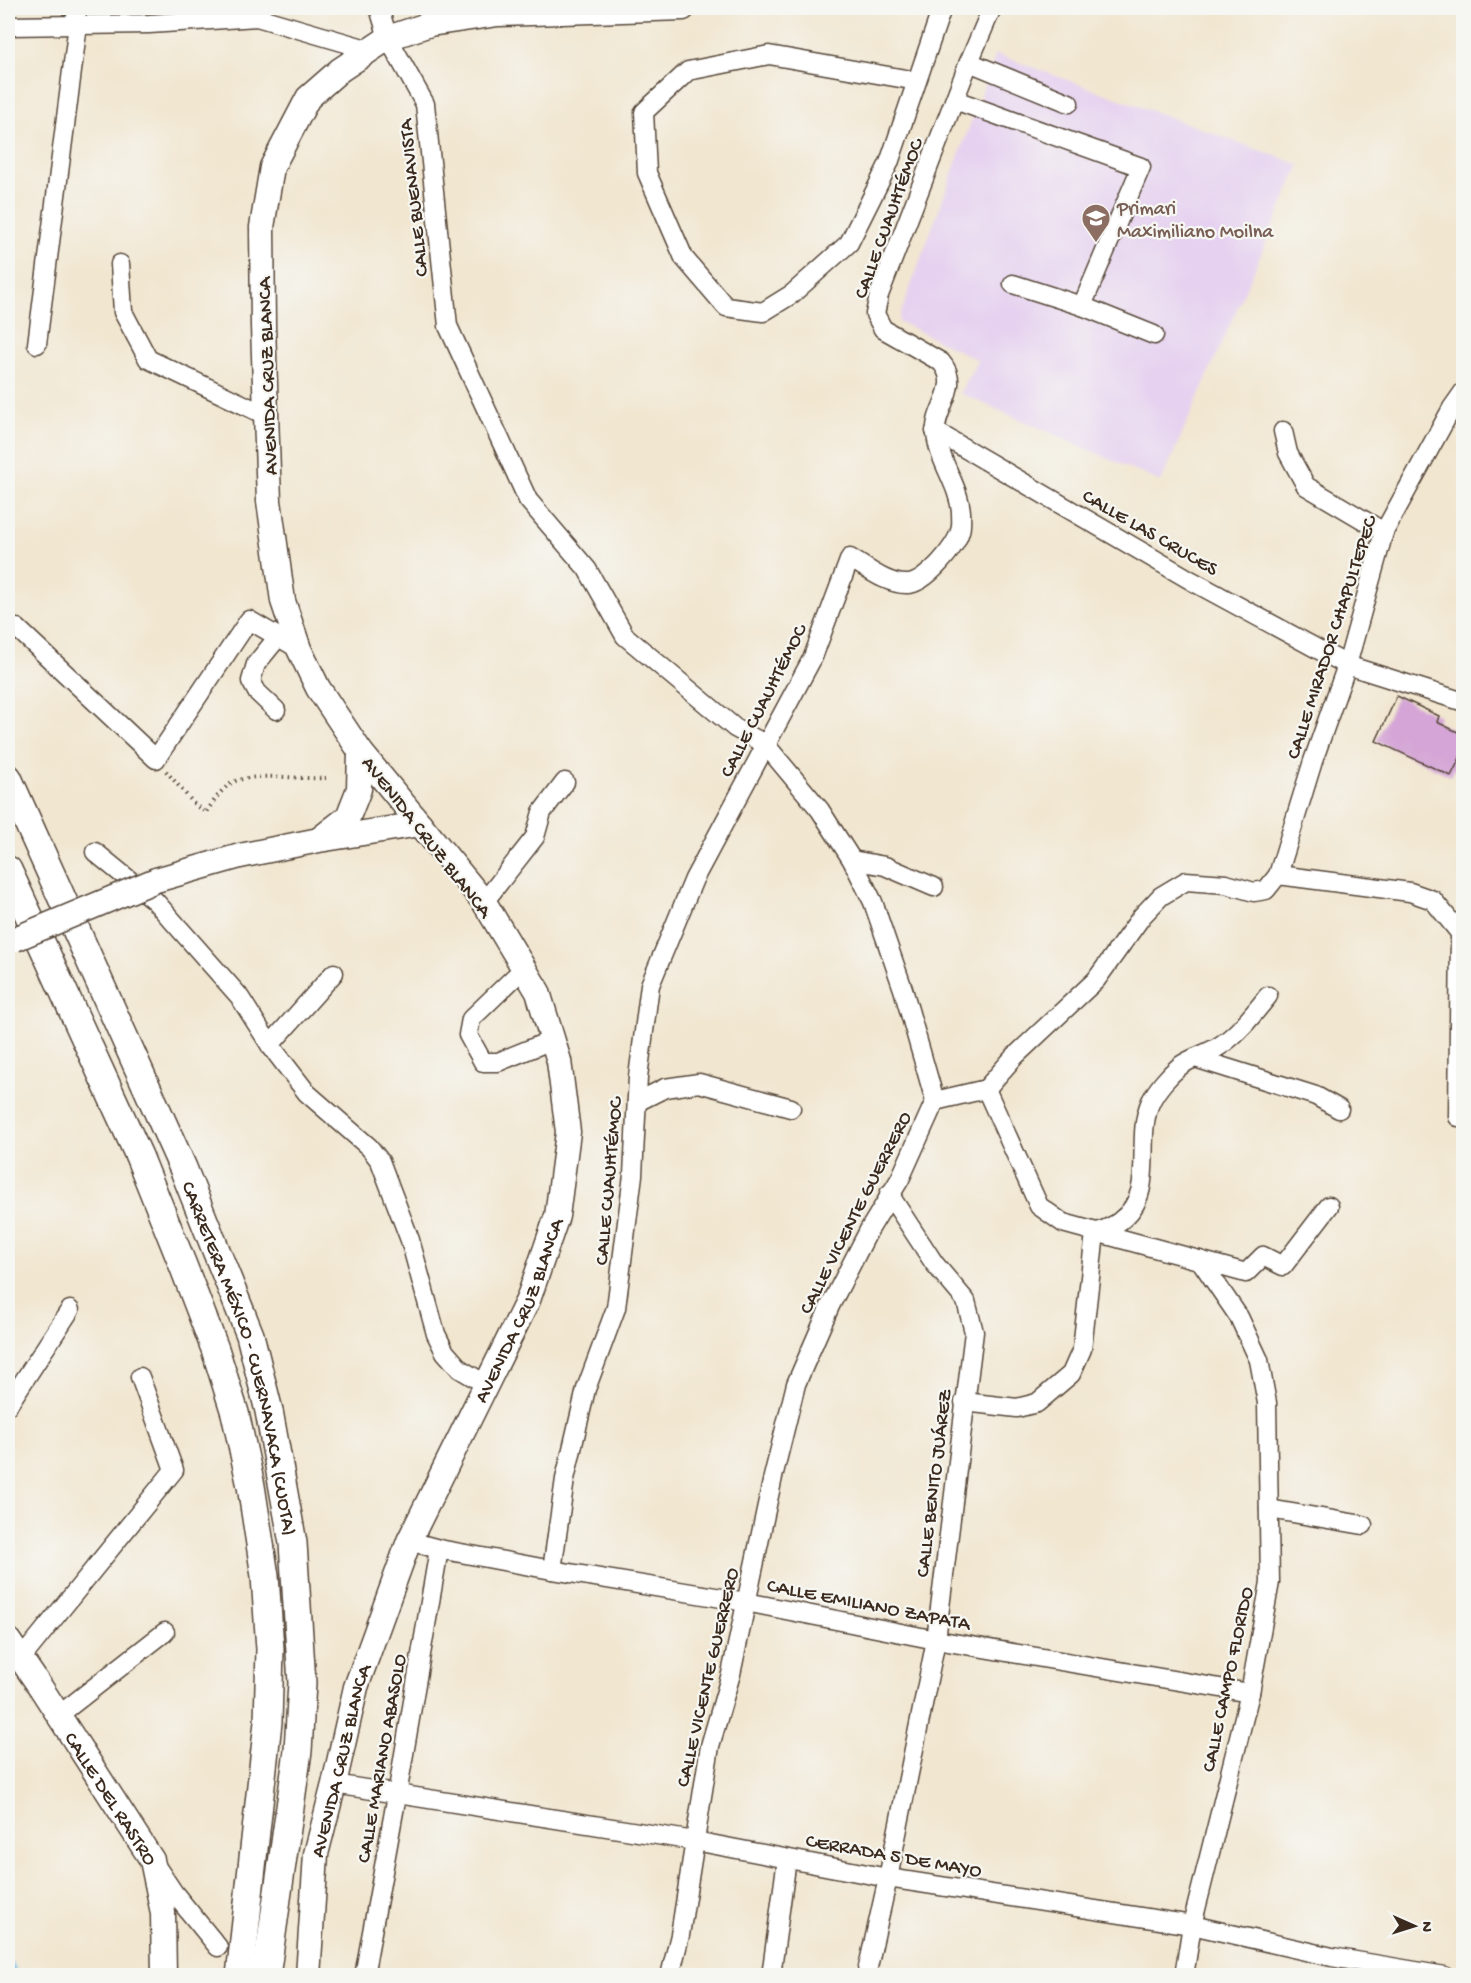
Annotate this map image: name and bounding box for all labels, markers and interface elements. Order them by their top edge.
street label: CALLE BUENAVISTA [396,117,435,278]
street label: CALLE CUAUHTÉMOC [850,135,930,302]
place label: Primari Maximiliano Moilna [1116,199,1274,245]
school or university icon: Primari Maximiliano Moilna [1080,202,1112,244]
street label: AVENIDA CRUZ BLANCA [255,275,284,475]
street label: CALLE LAS CRUCES [1077,486,1222,583]
street label: CALLE MIRADOR CHAPULTEPEC [1283,513,1384,763]
street label: CALLE CUAUHTÉMOC [716,620,814,782]
street label: AVENIDA CRUZ BLANCA [355,753,496,924]
street label: CALLE CUAUHTÉMOC [591,1095,629,1266]
street label: CALLE VICENTE GUERRERO [796,1108,918,1319]
street label: CARRETERA MÉXICO - CUERNAVACA (CUOTA) [175,1179,299,1538]
street label: AVENIDA CRUZ BLANCA [471,1215,571,1407]
street label: CALLE BENITO JUÁREZ [911,1387,959,1579]
street label: CALLE VICENTE GUERRERO [673,1566,746,1790]
street label: CALLE EMILIANO ZAPATA [765,1575,973,1638]
street label: CALLE CAMPO FLORIDO [1199,1585,1260,1774]
street label: CALLE MARIANO ABASOLO [354,1652,413,1865]
street label: AVENIDA CRUZ BLANCA [308,1660,379,1860]
street label: CALLE DEL RASTRO [58,1729,160,1871]
street label: CERRADA 5 DE MAYO [804,1831,983,1884]
north arrow [1384,1896,1444,1956]
text: N [1416,1921,1435,1933]

